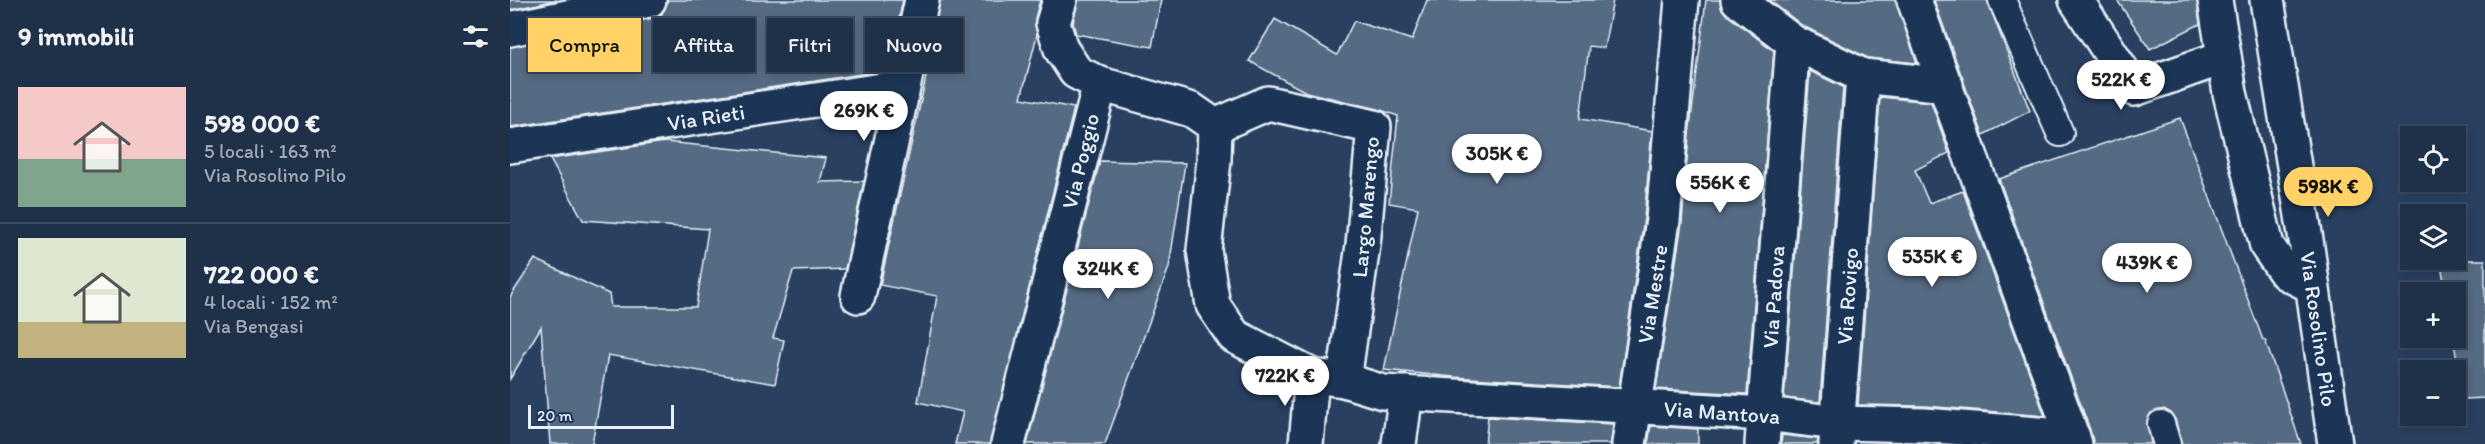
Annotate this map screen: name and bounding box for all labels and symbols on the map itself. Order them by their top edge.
pin: 522K € [2072,60,2170,111]
pin: 269K € [815,91,913,142]
street label: Via Rieti [665,98,747,137]
street label: Via Poggio [1056,111,1105,212]
pin: 305K € [1448,134,1546,185]
street label: Largo Marengo [1346,135,1385,279]
pin: 556K € [1671,163,1769,214]
pin: 598K € [2279,167,2377,218]
pin: 535K € [1883,237,1981,288]
street label: Via Mestre [1631,243,1674,346]
pin: 439K € [2098,243,2196,294]
street label: Via Padova [1756,245,1791,349]
street label: Via Rovigo [1831,247,1864,346]
pin: 324K € [1059,249,1157,300]
street label: Via Rosolino Pilo [2294,250,2343,408]
pin: 722K € [1236,356,1334,407]
street label: Via Mantova [1663,395,1781,430]
scale bar [528,402,674,430]

